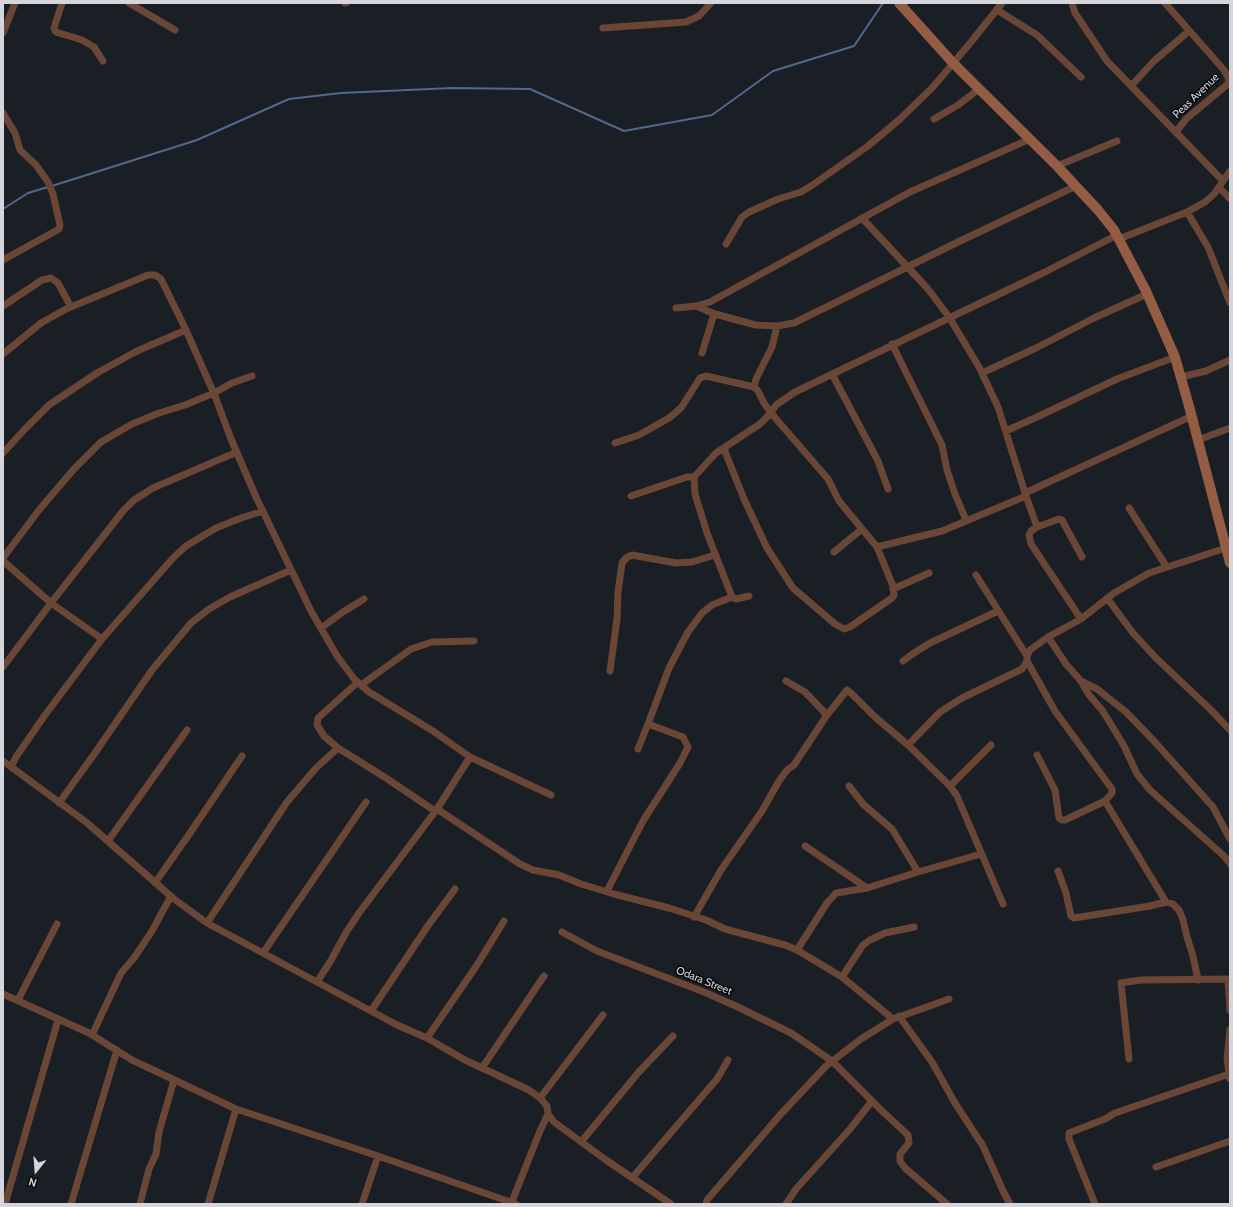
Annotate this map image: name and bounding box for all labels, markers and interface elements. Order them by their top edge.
street label: Peas Avenue [1170,71,1222,121]
street label: Odara Street [674,964,734,998]
north arrow [16,1151,56,1191]
text: N [27,1175,38,1190]

